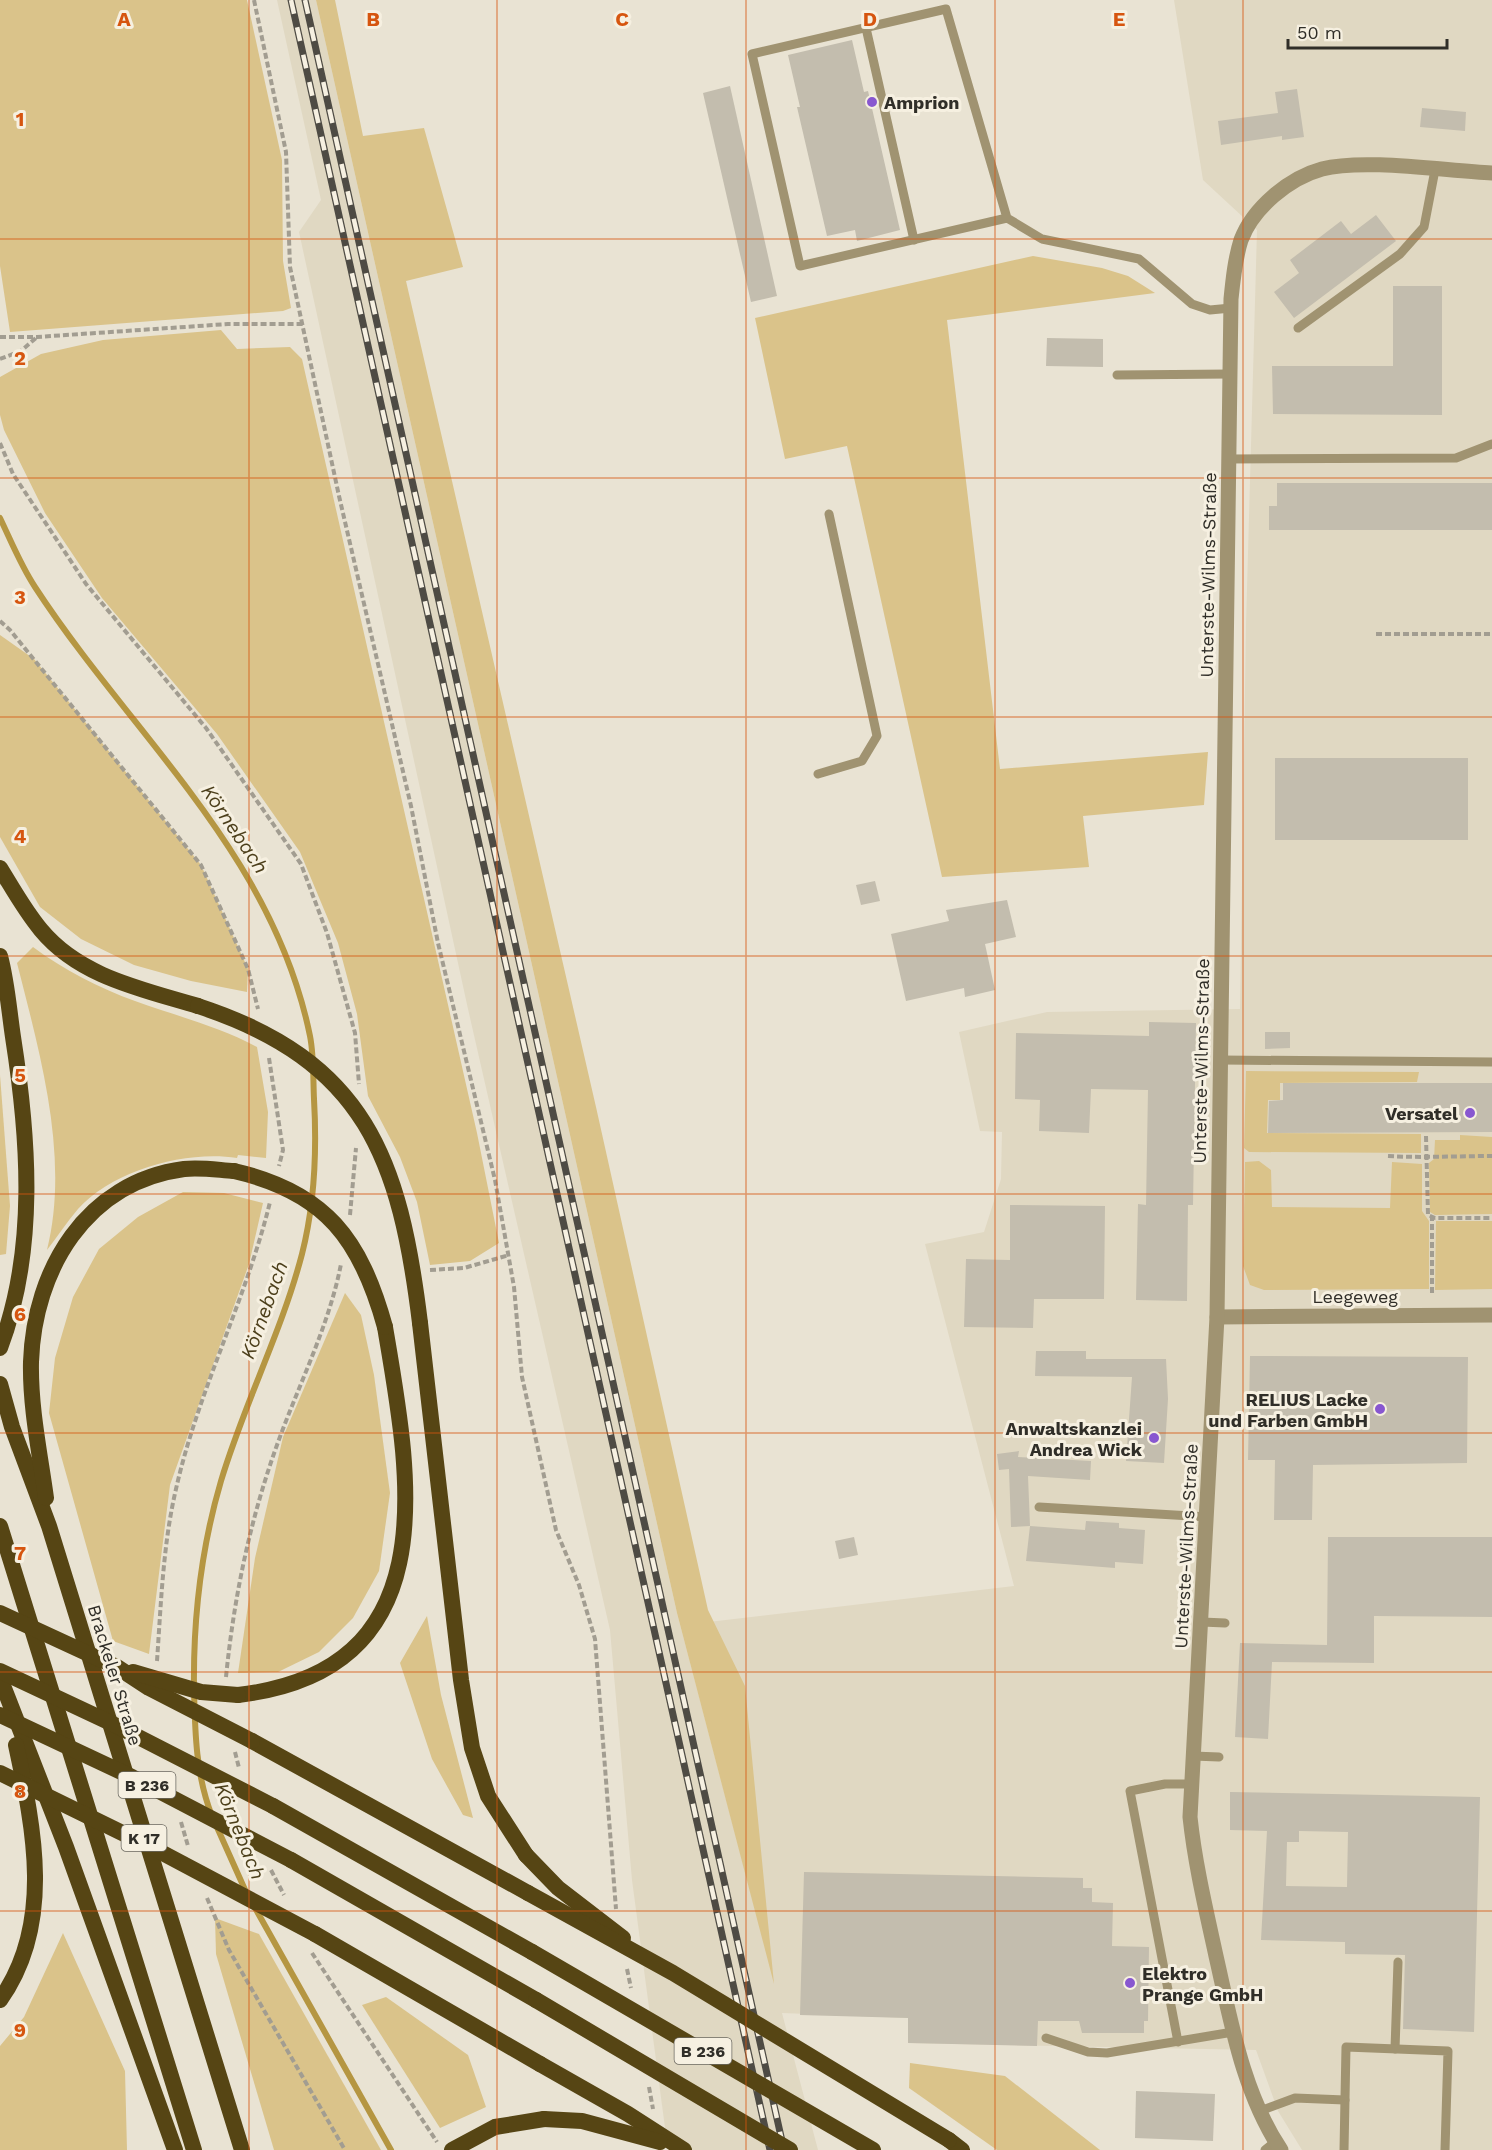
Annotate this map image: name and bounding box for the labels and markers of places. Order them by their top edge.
place label: Amprion [884,92,959,113]
marker: Amprion [865,95,879,109]
place label: Versatel [1385,1103,1458,1124]
marker: Versatel [1463,1106,1477,1120]
place label: RELIUS Lacke und Farben GmbH [1208,1389,1368,1431]
marker: RELIUS Lacke und Farben GmbH [1373,1402,1387,1416]
place label: Anwaltskanzlei Andrea Wick [1006,1418,1143,1460]
marker: Anwaltskanzlei Andrea Wick [1147,1431,1161,1445]
place label: Elektro Prange GmbH [1142,1963,1263,2005]
marker: Elektro Prange GmbH [1123,1976,1137,1990]

